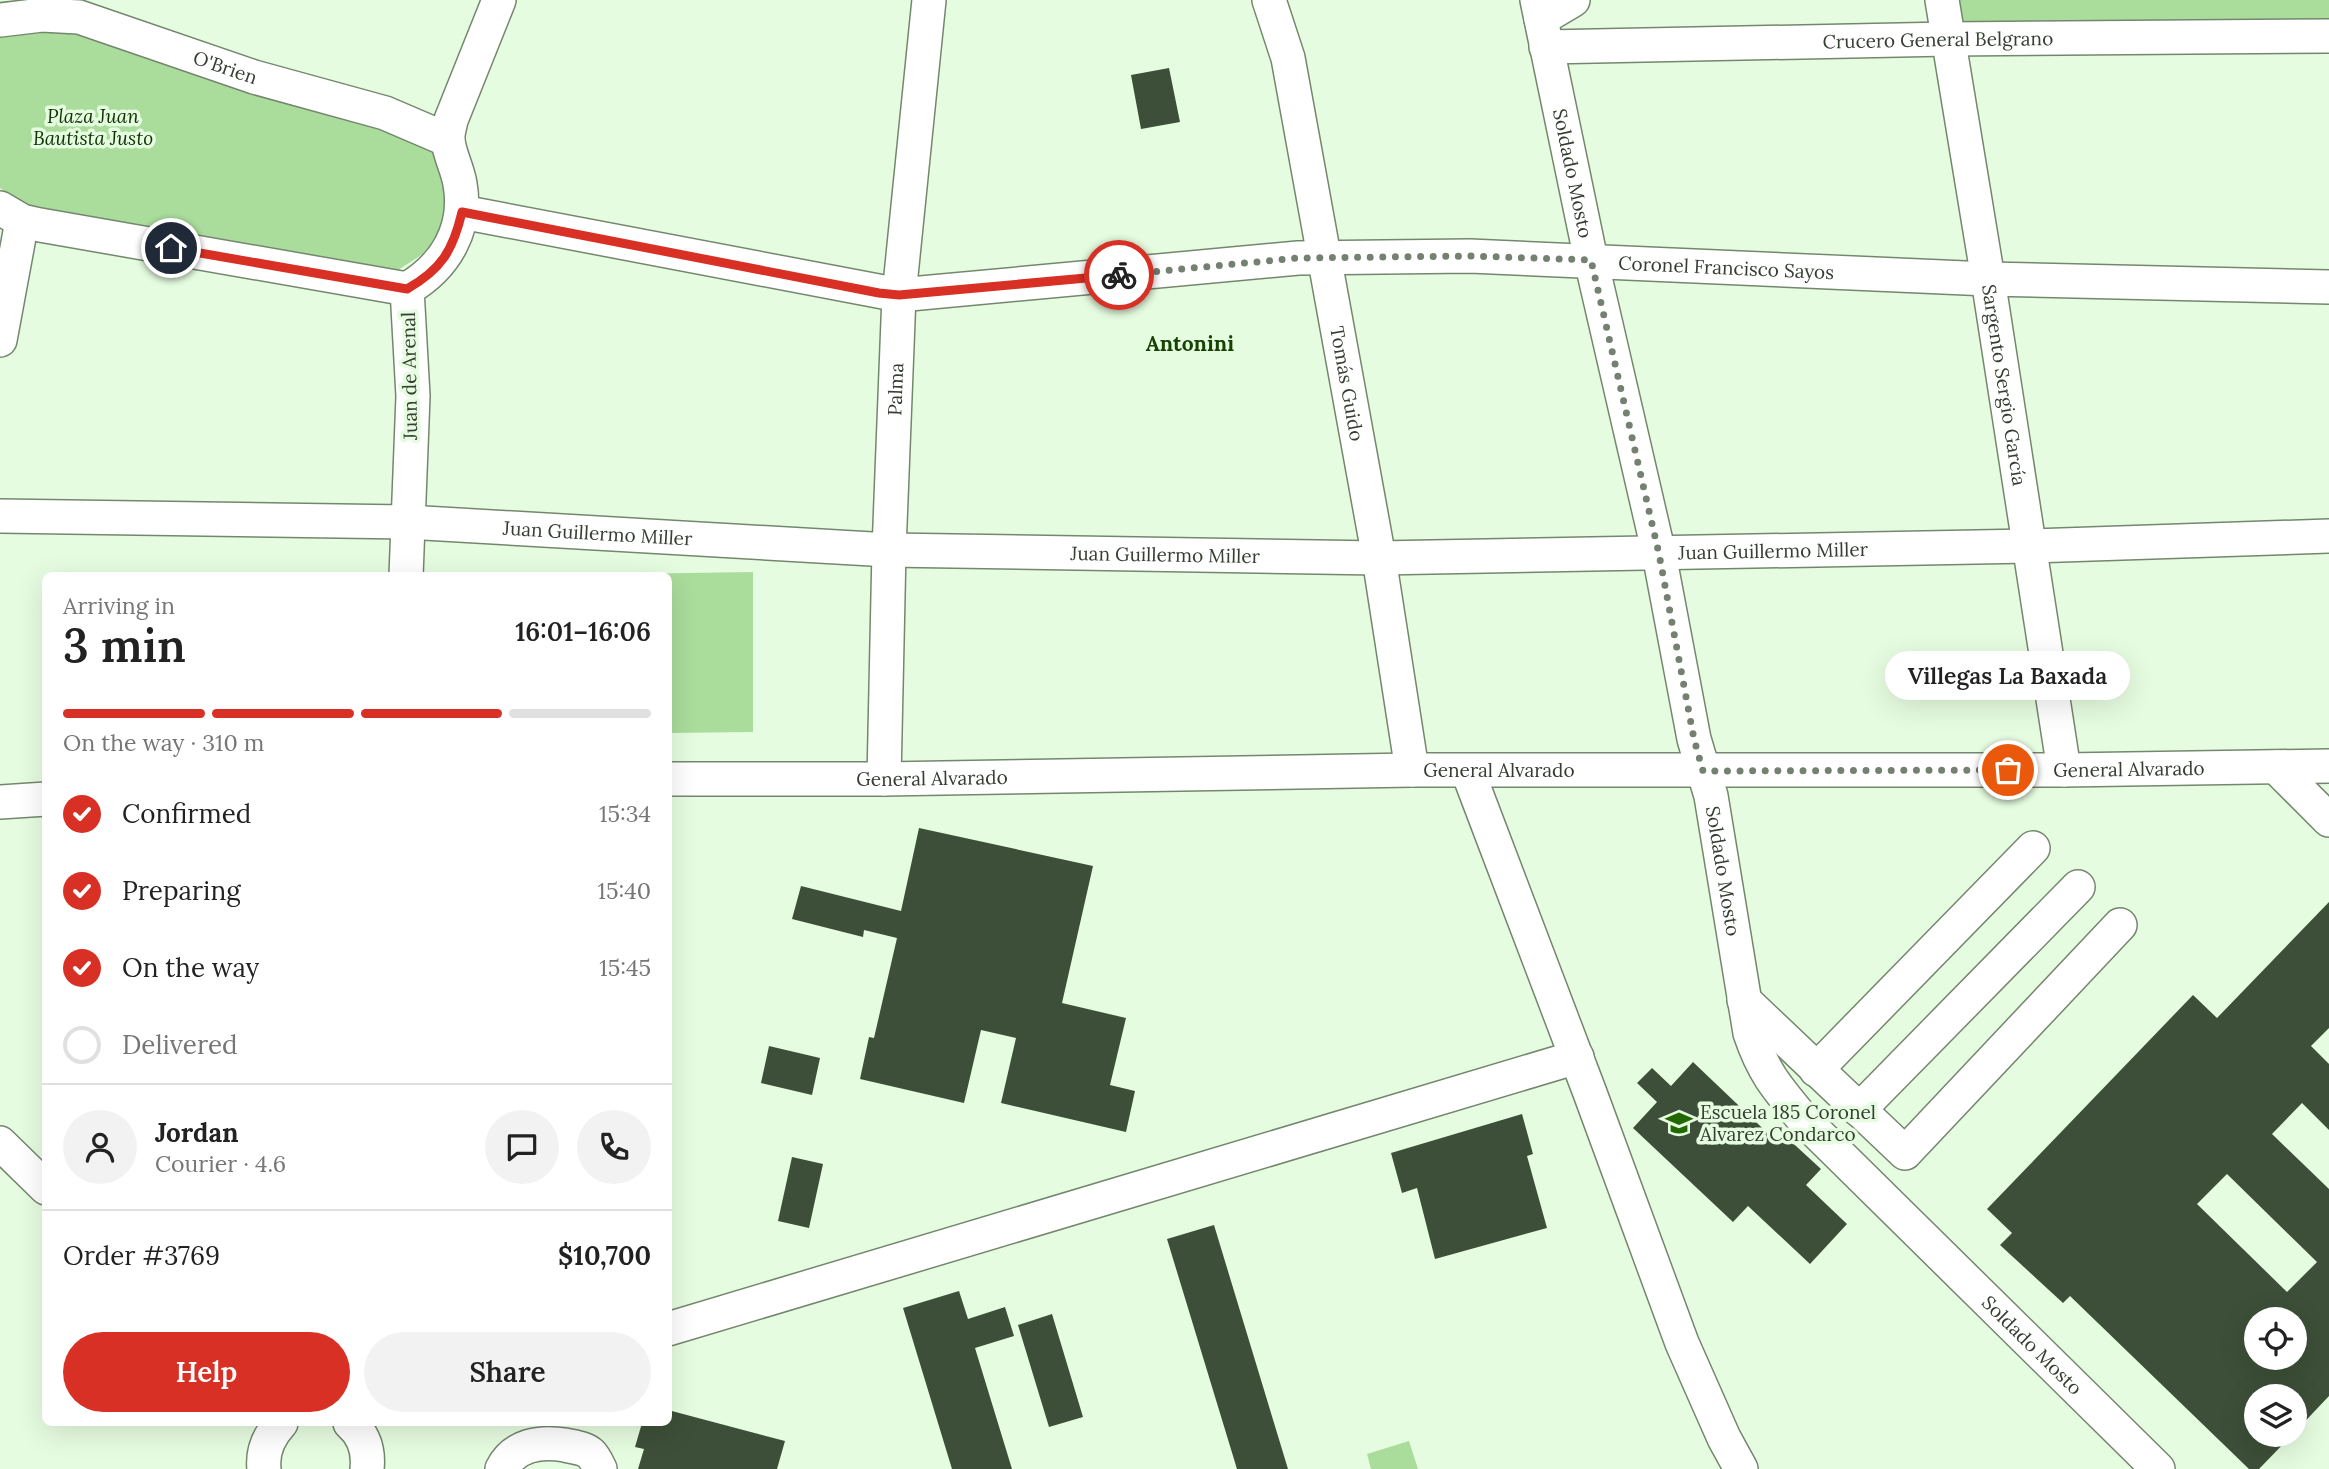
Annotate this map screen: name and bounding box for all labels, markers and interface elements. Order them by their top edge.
street label: Crucero General Belgrano [1822,26,2053,53]
street label: O'Brien [190,45,260,89]
park label: Plaza Juan Bautista Justo [33,104,153,150]
street label: Soldado Mosto [1548,106,1598,240]
pin [141,218,201,278]
icon: home [152,229,190,267]
courier [1084,240,1154,310]
street label: Coronel Francisco Sayos [1618,251,1835,284]
icon: bike [1100,256,1138,294]
street label: Sargento Sergio García [1977,283,2032,488]
street label: Juan de Arenal [396,312,422,441]
street label: Tomás Guido [1325,324,1370,443]
district label: Antonini [1146,330,1234,357]
street label: Palma [882,362,908,416]
street label: Juan Guillermo Miller [501,516,694,551]
street label: Juan Guillermo Miller [1677,537,1869,564]
street label: Juan Guillermo Miller [1069,541,1261,568]
text: Arriving in [63,591,175,620]
text: 16:01–16:06 [515,615,651,648]
text: 3 min [63,616,186,675]
callout: Villegas La Baxada [1885,651,2130,700]
text: Villegas La Baxada [1908,661,2107,690]
text: On the way · 310 m [63,728,264,757]
pin [1978,740,2038,800]
icon: bag [1989,751,2027,789]
street label: General Alvarado [2053,756,2205,782]
street label: General Alvarado [1423,758,1575,782]
street label: General Alvarado [856,765,1008,791]
icon: check [63,795,101,833]
text: Confirmed [122,797,251,830]
text: 15:34 [599,799,651,828]
street label: Soldado Mosto [1701,804,1746,938]
icon: check [63,872,101,910]
text: Preparing [122,874,241,907]
text: 15:40 [598,876,651,905]
icon: check [63,949,101,987]
text: On the way [122,951,259,984]
text: 15:45 [599,953,651,982]
text: Delivered [122,1028,238,1061]
place label: Escuela 185 Coronel Alvarez Condarco [1699,1100,1876,1146]
school or university icon: Escuela 185 Coronel Alvarez Condarco [1664,1108,1694,1138]
button: person [63,1110,137,1184]
button: chat [485,1110,559,1184]
button: phone [577,1110,651,1184]
text: Jordan [155,1116,239,1149]
text: Courier · 4.6 [155,1149,286,1178]
text: Order #3769 [63,1239,220,1272]
text: $10,700 [558,1239,651,1272]
street label: Soldado Mosto [1977,1290,2087,1400]
map controls [2244,1307,2307,1447]
button: locate [2244,1307,2307,1370]
button: Help [63,1332,350,1412]
button: Share [364,1332,651,1412]
button: layers [2244,1384,2307,1447]

